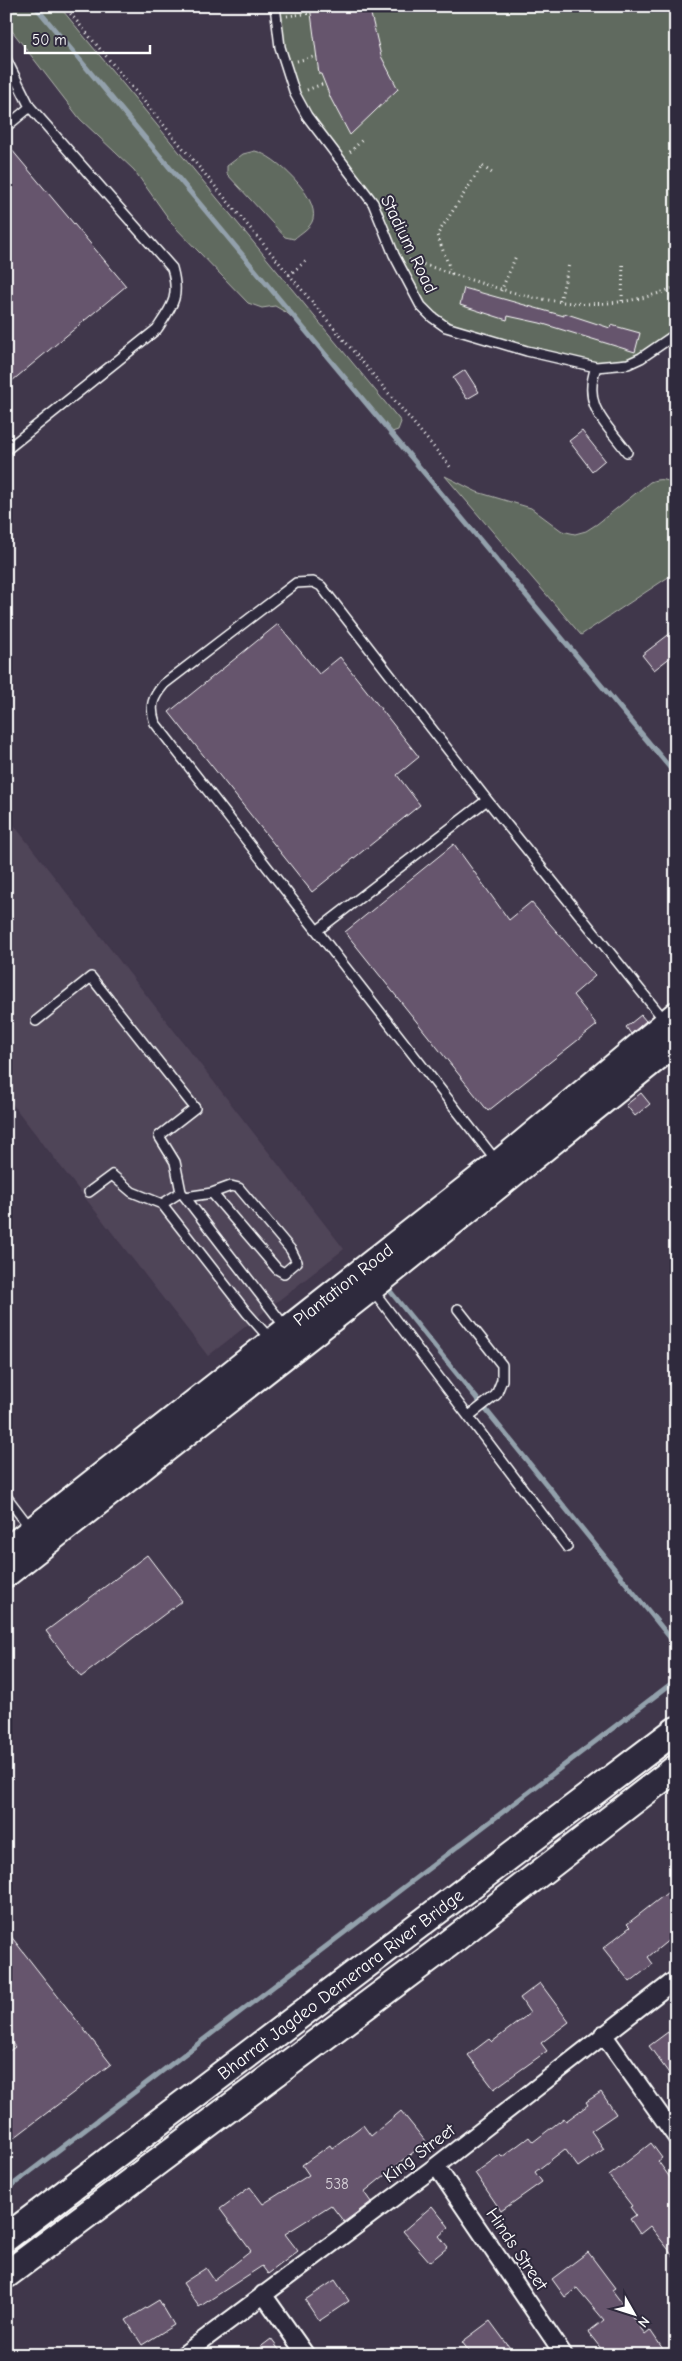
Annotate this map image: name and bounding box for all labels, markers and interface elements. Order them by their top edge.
scale bar [25,22,150,54]
text: 50 m [32,31,67,49]
street label: Stadium Road [376,192,441,297]
street label: Plantation Road [289,1240,398,1331]
street label: Bharrat Jagdeo Demerara River Bridge [214,1885,468,2085]
street label: King Street [379,2119,460,2187]
house number: 538 [325,2175,349,2193]
street label: Hinds Street [481,2204,552,2295]
north arrow [610,2288,660,2338]
text: N [634,2313,653,2331]

